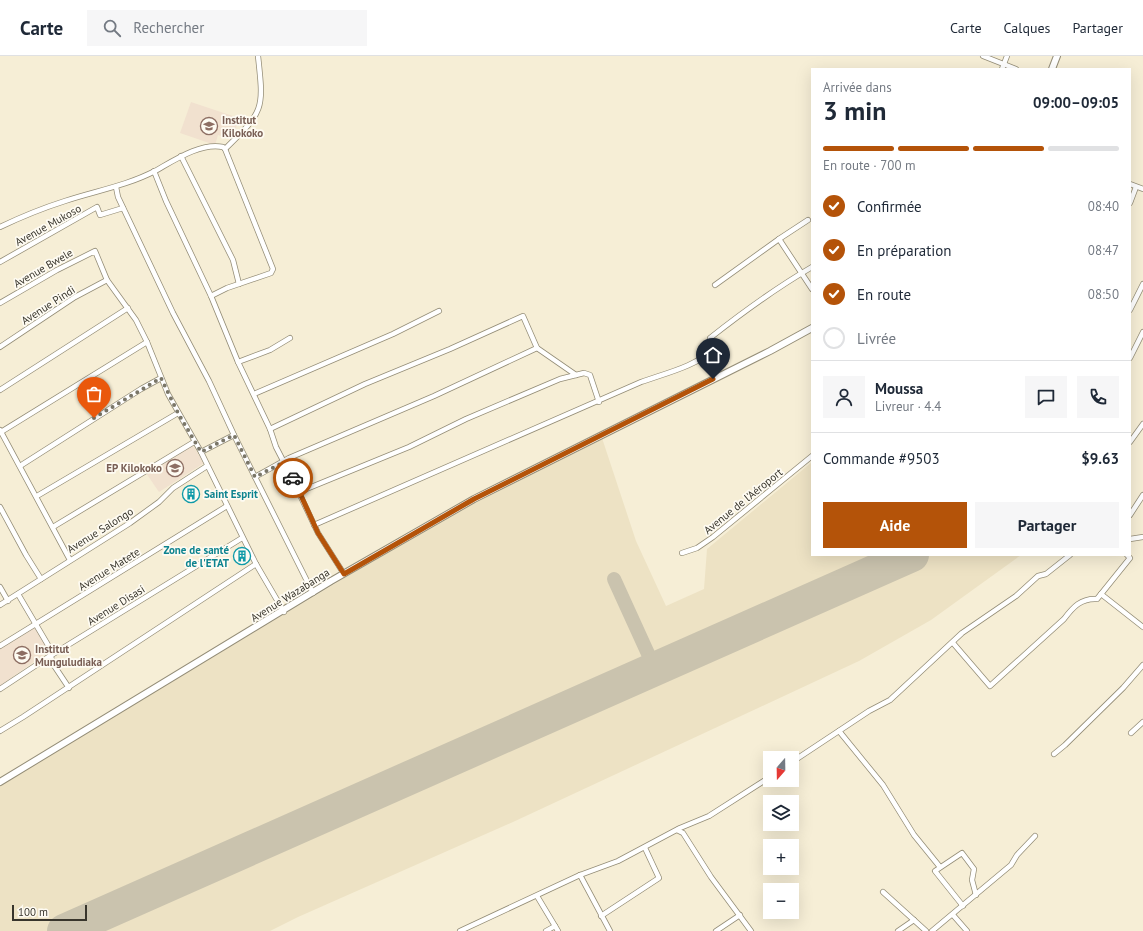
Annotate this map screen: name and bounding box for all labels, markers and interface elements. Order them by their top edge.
search box [87,10,367,46]
text: Carte [20,16,63,40]
icon: search [101,17,123,39]
text: Rechercher [133,18,204,37]
text: Carte [950,19,982,37]
text: Calques [1004,19,1050,37]
text: Partager [1072,19,1123,37]
text: Arrivée dans [823,79,892,96]
text: 09:00–09:05 [1033,93,1119,112]
text: 3 min [823,94,886,127]
place label: Institut Kilokoko [222,113,263,140]
school or university icon: Institut Kilokoko [199,116,219,136]
text: En route · 700 m [823,157,916,174]
icon: check [823,195,845,217]
text: Confirmée [857,197,922,216]
text: 08:40 [1088,198,1119,215]
street label: Avenue Mukoso [12,201,84,249]
icon: check [823,239,845,261]
text: En préparation [857,241,952,260]
text: 08:47 [1088,242,1119,259]
street label: Avenue Bwele [11,245,75,291]
street label: Avenue Pindi [18,282,78,328]
icon: check [823,283,845,305]
text: En route [857,285,911,304]
text: 08:50 [1088,286,1119,303]
text: Livrée [857,329,896,348]
pin [696,338,730,379]
icon: home [702,344,724,366]
button: person [823,376,865,418]
button: chat [1025,376,1067,418]
button: phone [1077,376,1119,418]
pin [77,377,111,418]
text: Moussa [875,379,923,398]
icon: bag [83,383,105,405]
text: Livreur · 4.4 [875,398,941,415]
text: Commande #9503 [823,449,940,468]
text: $9.63 [1081,449,1119,468]
school or university icon: EP Kilokoko [165,458,185,478]
courier [273,458,313,498]
place label: EP Kilokoko [106,461,162,475]
street label: Avenue de l'Aéroport [701,465,785,537]
icon: car [282,467,304,489]
building icon: Saint Esprit [181,484,201,504]
place label: Saint Esprit [204,487,258,501]
button: Aide [823,502,967,548]
button: Partager [975,502,1119,548]
street label: Avenue Salongo [64,504,136,556]
place label: Zone de santé de l'ETAT [163,543,230,570]
street label: Avenue Matete [76,544,143,593]
building icon: Zone de santé de l'ETAT [232,546,252,566]
street label: Avenue Wazabanga [248,565,332,625]
street label: Avenue Disasi [85,582,147,628]
place label: Institut Munguludiaka [35,642,102,669]
school or university icon: Institut Munguludiaka [12,645,32,665]
north arrow [763,751,799,787]
map controls [763,751,799,919]
button: layers [763,795,799,831]
button: + [763,839,799,875]
button: − [763,883,799,919]
scale bar [12,903,87,922]
text: 100 m [18,905,48,919]

